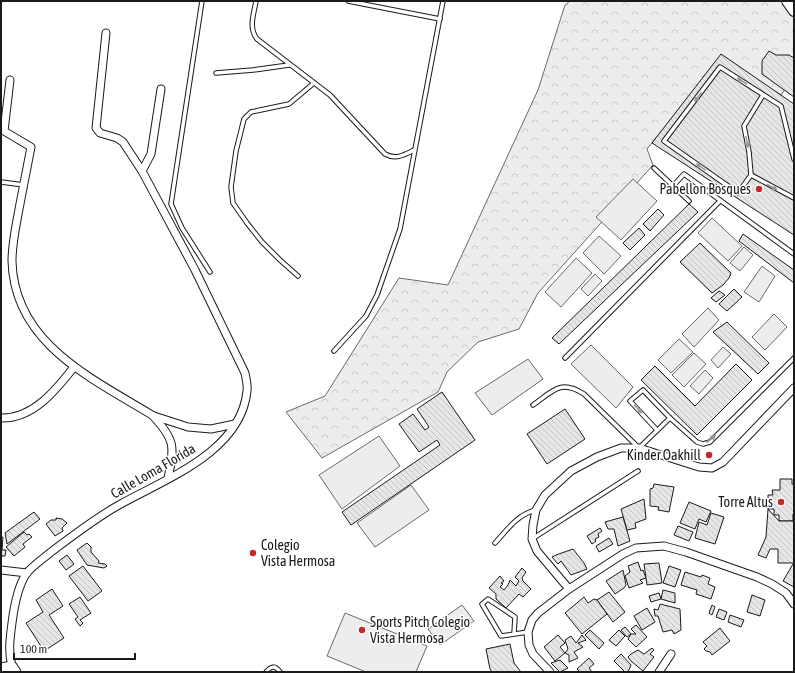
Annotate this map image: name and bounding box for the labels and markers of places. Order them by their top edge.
place label: Pabellon Bosques [659,181,751,197]
marker: Pabellon Bosques [754,184,764,194]
place label: Kinder Oakhill [627,447,701,463]
marker: Kinder Oakhill [704,450,714,460]
place label: Torre Altus [718,494,773,510]
marker: Torre Altus [776,497,786,507]
place label: Colegio Vista Hermosa [261,537,335,569]
marker: Colegio Vista Hermosa [248,548,258,558]
place label: Sports Pitch Colegio Vista Hermosa [370,614,470,646]
marker: Sports Pitch Colegio Vista Hermosa [357,625,367,635]

